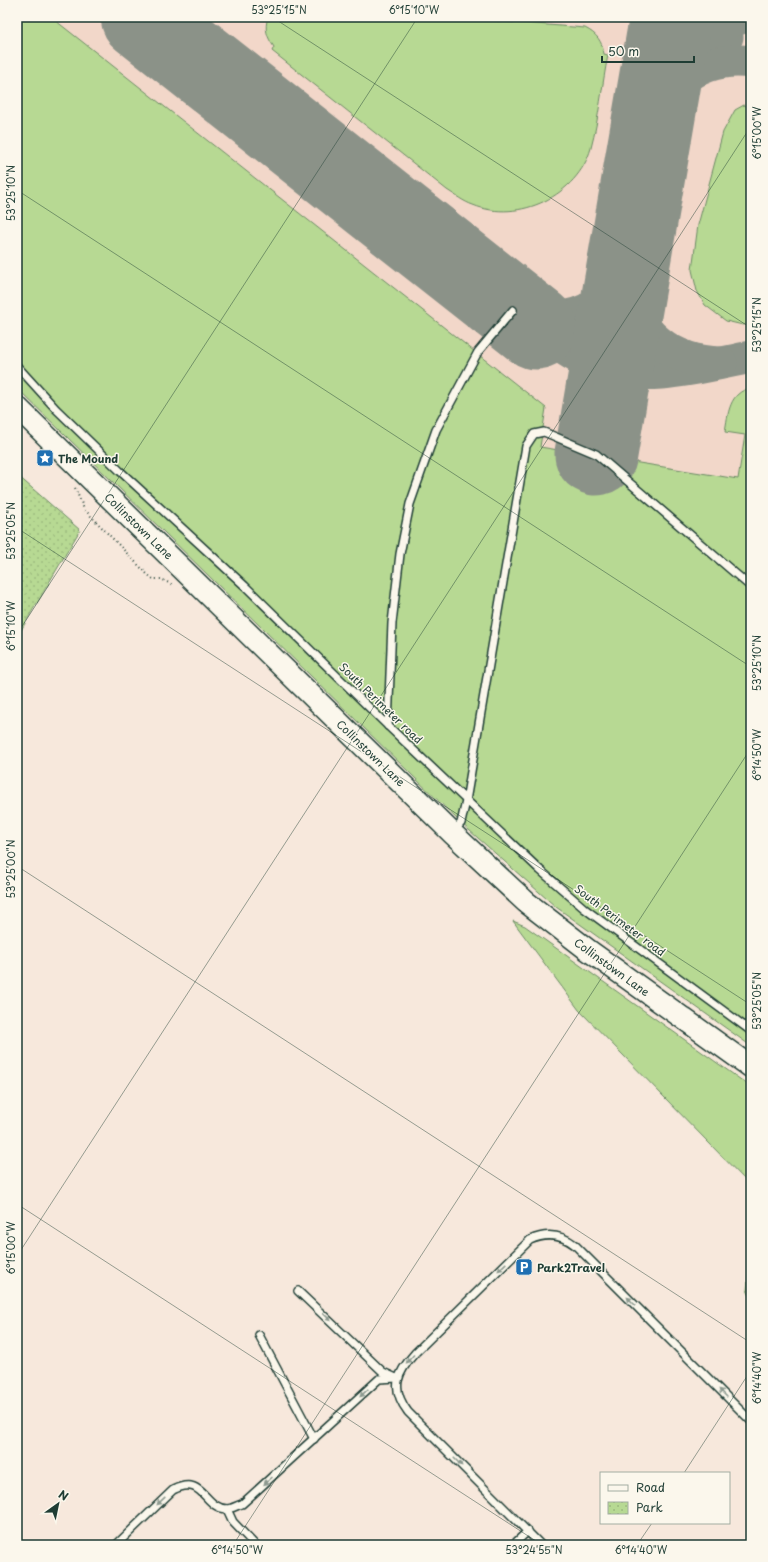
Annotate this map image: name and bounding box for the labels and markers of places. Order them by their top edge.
place icon: The Mound [35,448,55,468]
place label: The Mound [58,450,118,467]
parking icon: Park2Travel [514,1257,534,1277]
place label: Park2Travel [537,1259,605,1276]

